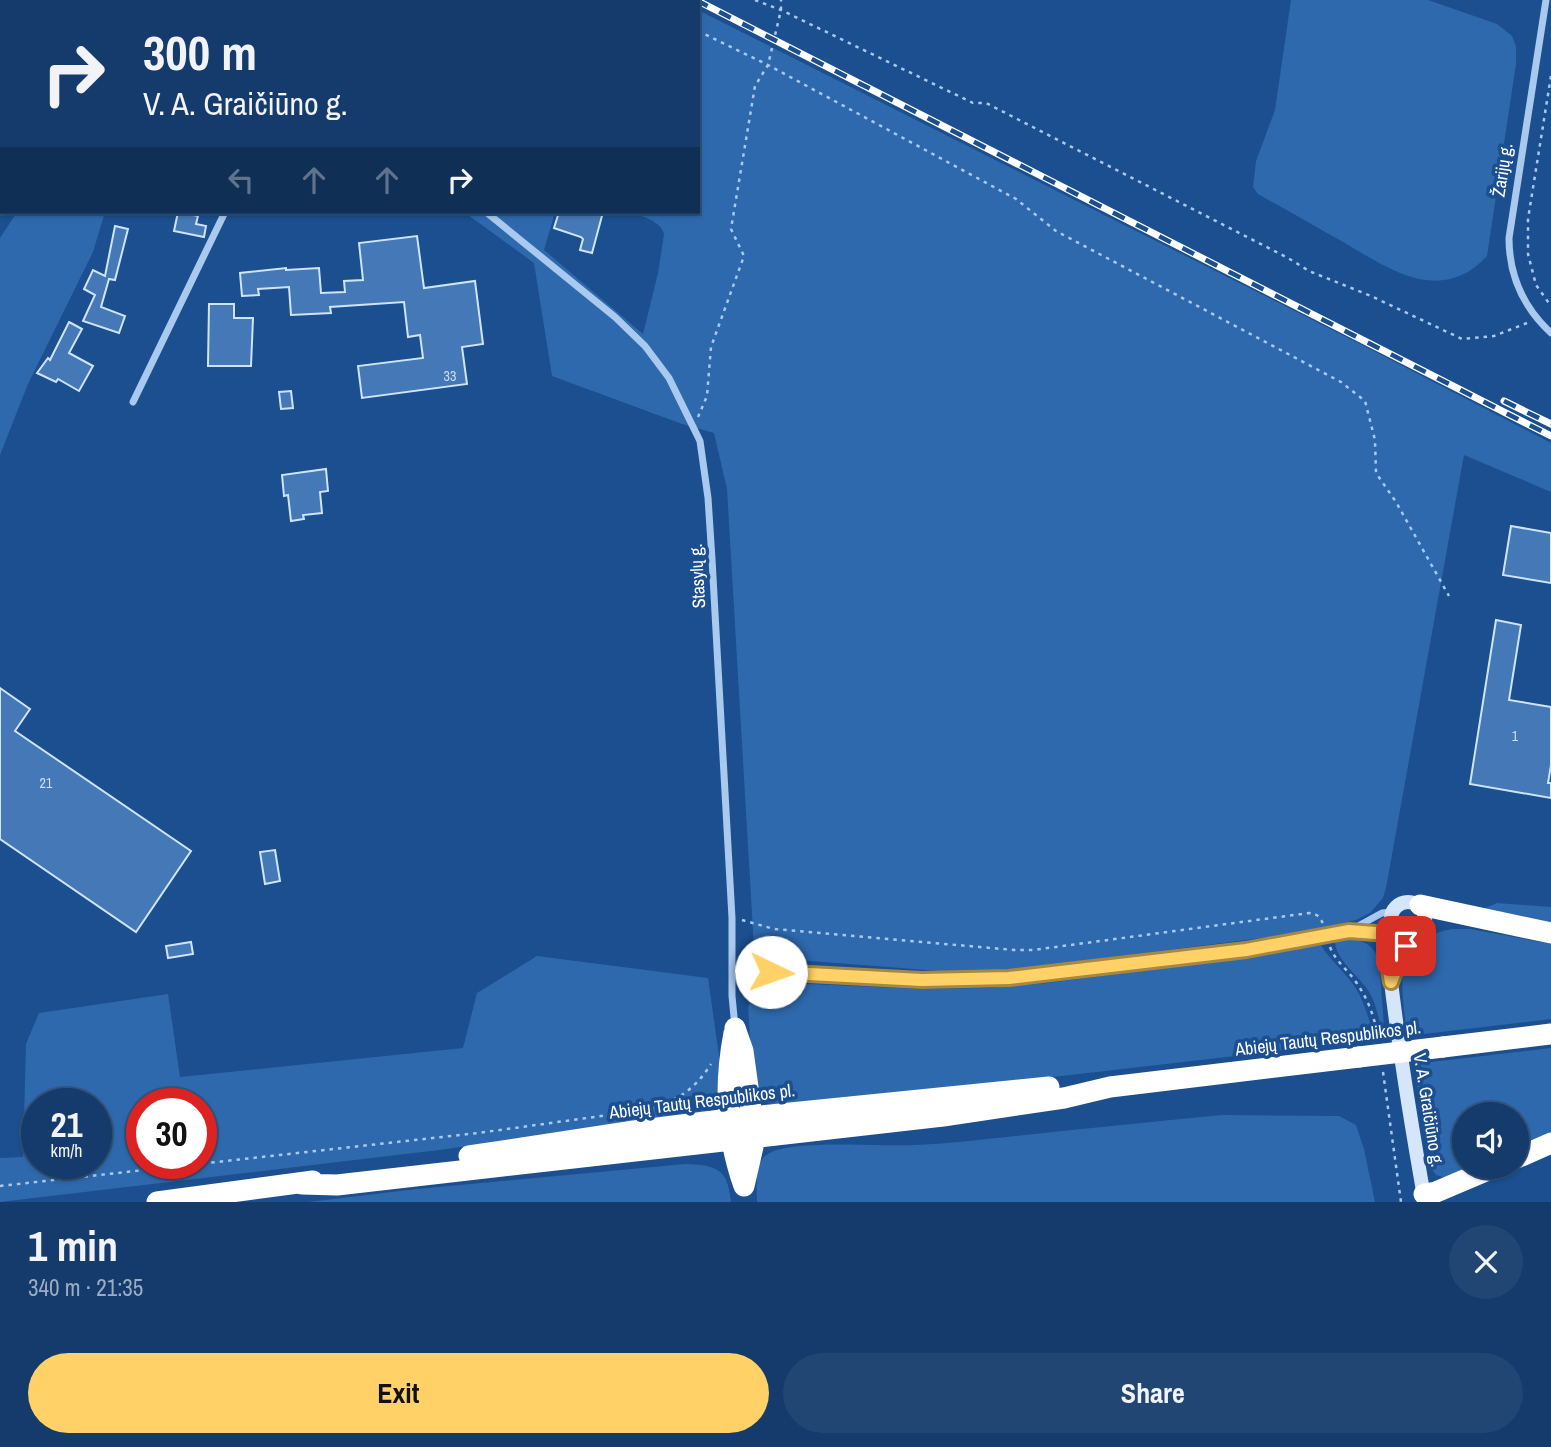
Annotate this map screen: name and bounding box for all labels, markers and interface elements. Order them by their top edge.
text: 300 m [143,19,257,85]
icon: right [28,28,119,119]
text: V. A. Graičiūno g. [143,82,348,125]
street label: Žarijų g. [1485,141,1519,199]
icon: left [222,161,260,199]
icon: ahead [295,161,333,199]
icon: ahead [368,161,406,199]
icon: right [441,161,479,199]
house number: 33 [444,367,456,385]
street label: Stasylų g. [683,543,711,609]
house number: 1 [1512,727,1519,745]
house number: 21 [40,774,53,792]
pin [1376,916,1436,976]
icon: arrive [1387,927,1425,965]
position arrow [734,935,808,1009]
street label: Abiejų Tautų Respublikos pl. [1233,1014,1422,1062]
street label: V. A. Graičiūno g. [1408,1051,1450,1169]
street label: Abiejų Tautų Respublikos pl. [607,1077,796,1125]
speed limit sign: 30 [126,1088,217,1179]
text: 21 [51,1101,82,1148]
map controls [1452,1102,1529,1179]
button: sound [1452,1102,1529,1179]
text: km/h [51,1138,83,1163]
text: 1 min [28,1218,118,1274]
button: close [1449,1225,1523,1299]
text: 340 m · 21:35 [28,1272,143,1303]
button: Exit [28,1353,769,1433]
button: Share [783,1353,1523,1433]

